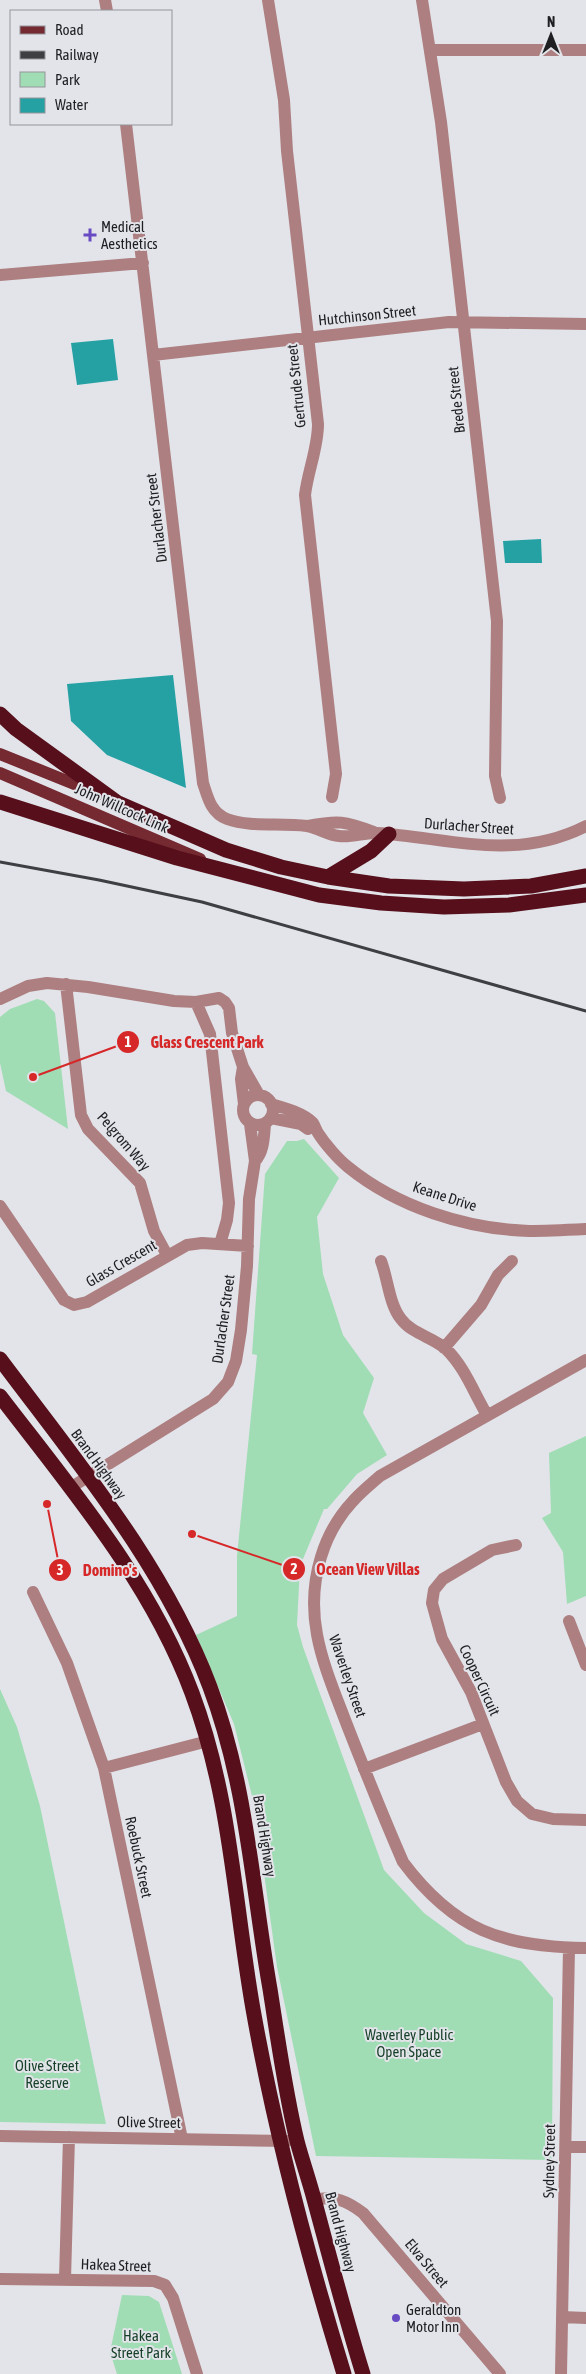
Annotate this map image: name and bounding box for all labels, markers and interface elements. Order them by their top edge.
legend [10,10,172,125]
north arrow [526,10,576,60]
text: N [547,14,555,30]
text: Road [55,21,84,38]
text: Railway [55,46,99,63]
text: Park [55,71,80,88]
text: Water [55,96,88,113]
place label: Medical Aesthetics [101,218,157,252]
marker: Medical Aesthetics [83,228,97,242]
street label: Hutchinson Street [317,301,417,329]
street label: Gertrude Street [283,343,309,429]
street label: Brede Street [444,366,468,434]
street label: Durlacher Street [142,472,170,564]
street label: John Willcock Link [73,780,172,836]
street label: Durlacher Street [423,814,515,838]
callout: Glass Crescent Park [116,1027,274,1058]
text: 1 [124,1033,132,1050]
text: Glass Crescent Park [151,1033,264,1051]
street label: Pelgrom Way [94,1108,154,1174]
street label: Keane Drive [411,1178,479,1214]
street label: Glass Crescent [83,1236,159,1290]
street label: Durlacher Street [208,1273,238,1365]
street label: Brand Highway [68,1426,130,1502]
callout: Ocean View Villas [281,1553,430,1584]
callout: Domino's [48,1555,147,1586]
text: 2 [290,1560,298,1577]
text: Ocean View Villas [316,1560,420,1578]
text: 3 [56,1561,64,1578]
text: Domino's [83,1561,138,1579]
street label: Waverley Street [326,1632,370,1720]
street label: Cooper Circuit [456,1642,504,1718]
street label: Brand Highway [250,1794,280,1878]
street label: Roebuck Street [122,1815,156,1899]
park label: Waverley Public Open Space [365,2026,453,2060]
park label: Olive Street Reserve [15,2057,79,2091]
street label: Olive Street [117,2113,181,2131]
street label: Sydney Street [540,2124,558,2198]
street label: Brand Highway [322,2190,360,2274]
street label: Elva Street [402,2235,452,2291]
street label: Hakea Street [80,2255,152,2275]
place label: Geraldton Motor Inn [406,2301,461,2335]
marker: Geraldton Motor Inn [390,2312,402,2324]
park label: Hakea Street Park [111,2327,171,2361]

